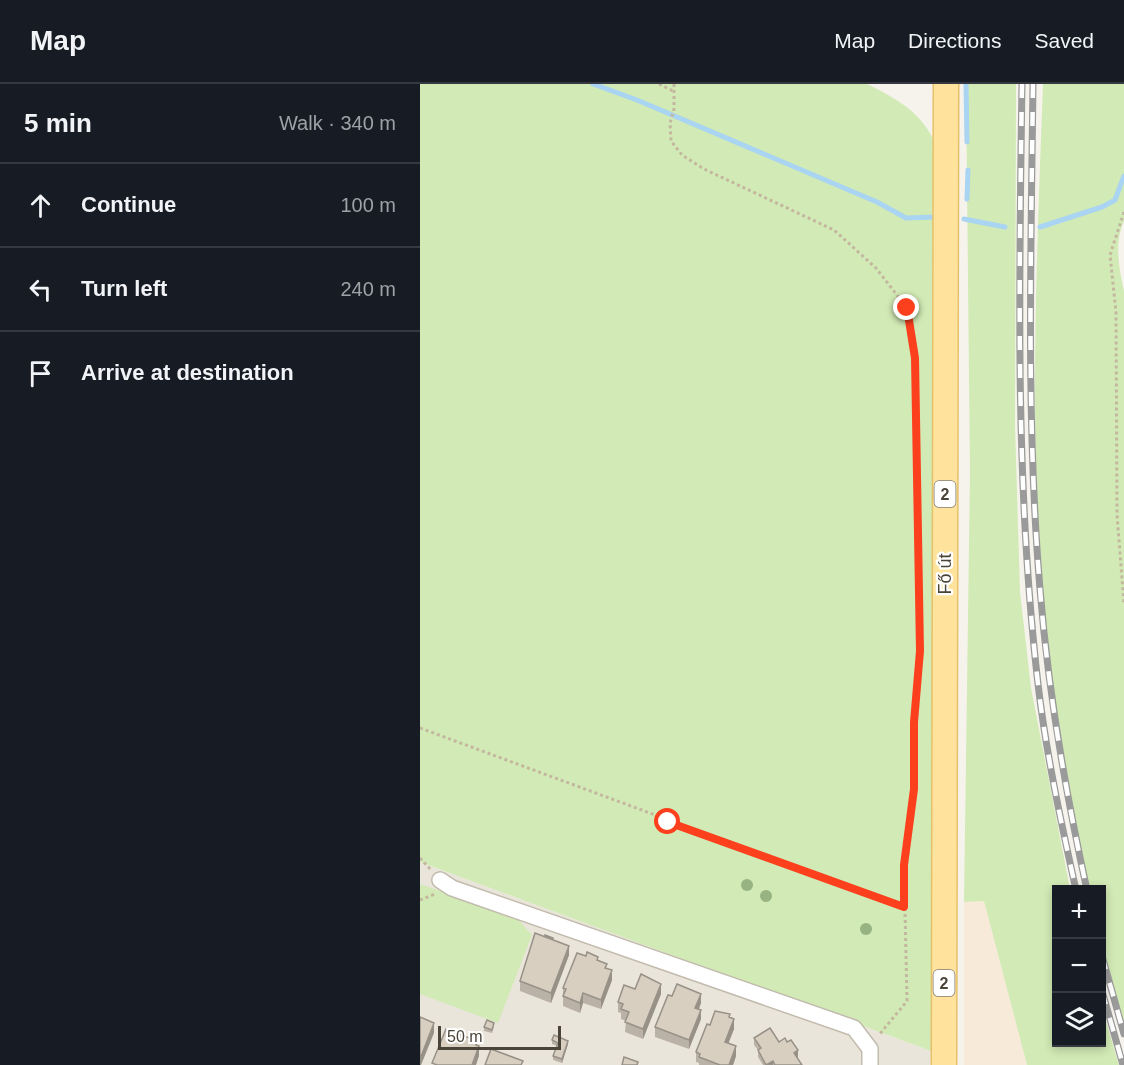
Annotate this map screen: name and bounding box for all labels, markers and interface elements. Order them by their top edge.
text: Map [30,25,86,56]
text: Map [834,29,875,52]
text: Directions [908,29,1001,52]
text: Saved [1034,29,1094,52]
text: 5 min [24,108,92,138]
text: Walk · 340 m [279,112,396,134]
icon: ahead [24,189,57,222]
text: Continue [81,192,176,217]
text: 100 m [340,194,396,216]
icon: left [24,273,57,306]
text: Turn left [81,276,167,301]
text: 240 m [340,278,396,300]
route end [893,294,919,320]
icon: arrive [24,357,57,390]
text: Arrive at destination [81,360,294,385]
road number: 2 [934,481,956,507]
street label: Fő út [935,553,955,595]
route start [654,808,680,834]
map controls [1052,885,1106,1047]
button: + [1052,885,1106,939]
button: − [1052,939,1106,993]
road number: 2 [934,970,954,996]
button: layers [1052,993,1106,1047]
scale bar [438,1023,561,1050]
text: 50 m [447,1028,483,1045]

